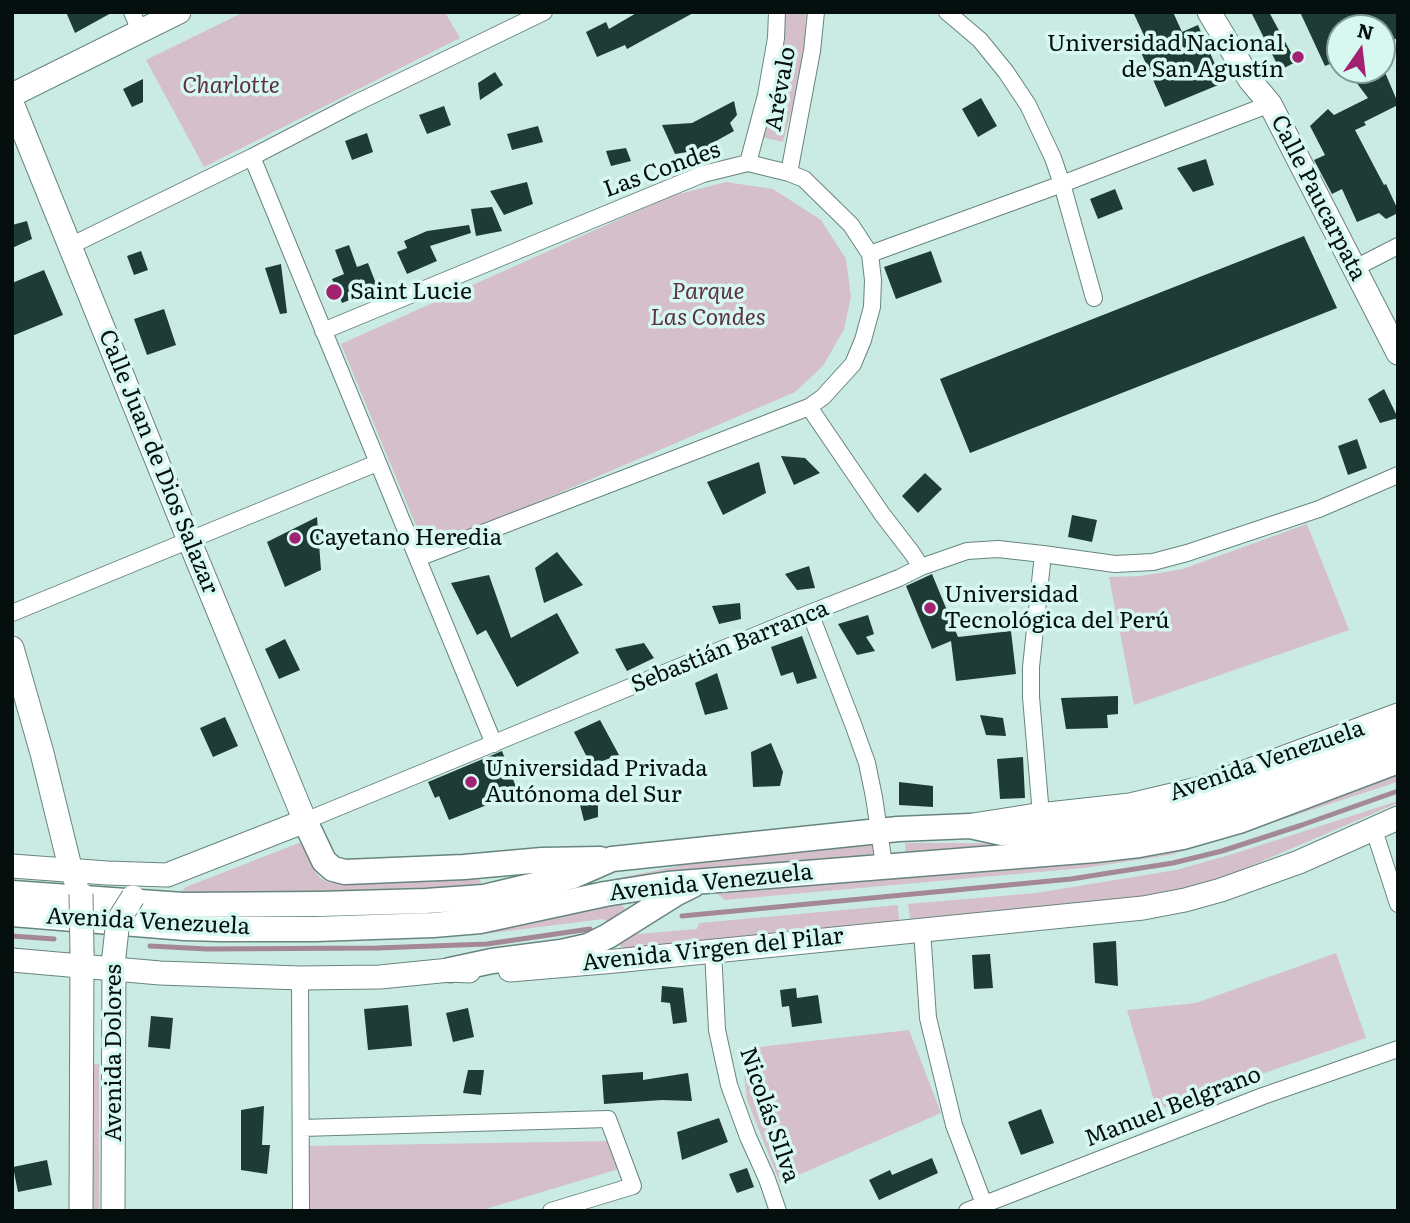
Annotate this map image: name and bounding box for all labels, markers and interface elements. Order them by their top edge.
north arrow [1326,14,1396,84]
text: N [1354,15,1377,46]
place label: Universidad Nacional de San Agustín [1047,30,1284,84]
street label: Arévalo [760,45,802,133]
marker: Universidad Nacional de San Agustín [1290,49,1306,65]
park label: Charlotte [182,72,280,100]
street label: Calle Paucarpata [1264,111,1372,285]
street label: Las Condes [600,136,724,204]
place label: Saint Lucie [350,278,472,306]
park label: Parque Las Condes [650,278,766,332]
marker: Saint Lucie [324,282,344,302]
street label: Calle Juan de Dios Salazar [92,326,224,598]
place label: Cayetano Heredia [309,524,502,552]
marker: Cayetano Heredia [287,530,303,546]
place label: Universidad Tecnológica del Perú [944,581,1170,635]
street label: Sebastián Barranca [627,595,833,699]
marker: Universidad Tecnológica del Perú [922,600,938,616]
street label: Avenida Venezuela [1166,715,1368,807]
place label: Universidad Privada Autónoma del Sur [485,755,708,809]
marker: Universidad Privada Autónoma del Sur [463,774,479,790]
street label: Avenida Venezuela [608,859,814,907]
street label: Avenida Venezuela [45,903,251,941]
street label: Avenida Virgen del Pilar [581,923,845,977]
street label: Avenida Dolores [100,964,128,1142]
street label: Nicolás SIlva [733,1044,805,1186]
street label: Manuel Belgrano [1081,1061,1265,1153]

